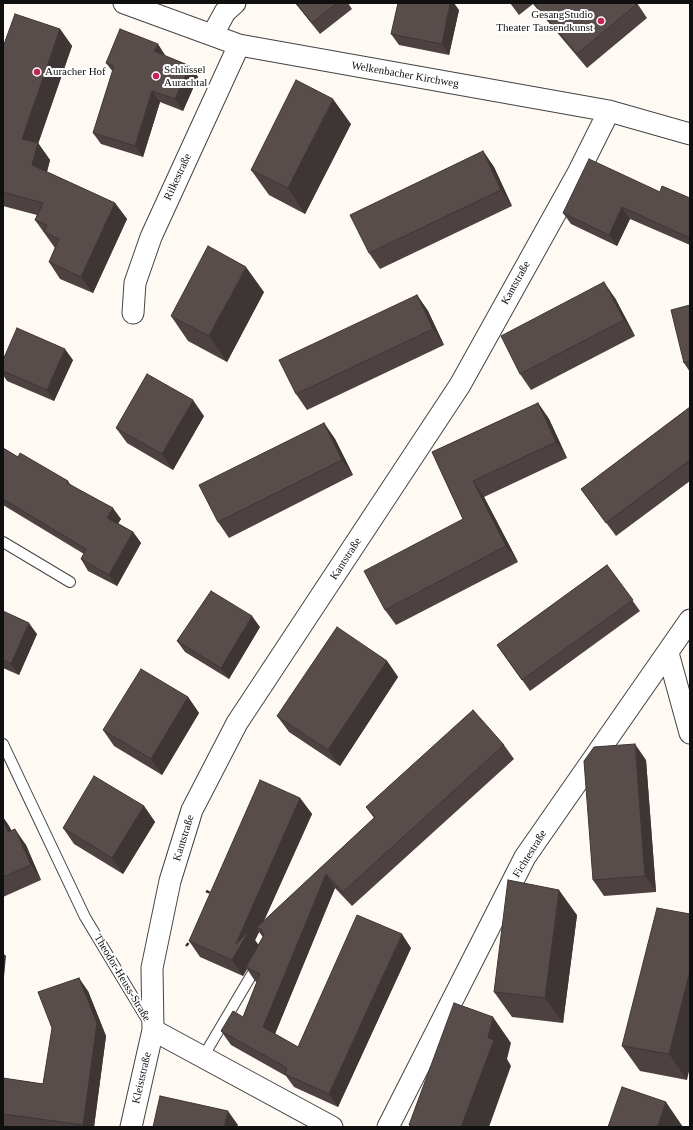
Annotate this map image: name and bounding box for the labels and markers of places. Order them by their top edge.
place label: GesangStudio Theater Tausendkunst [496,8,593,34]
marker: GesangStudio Theater Tausendkunst [596,16,606,26]
place label: Schlüssel Aurachtal [164,63,207,89]
place label: Auracher Hof [45,65,106,79]
marker: Auracher Hof [32,67,42,77]
marker: Schlüssel Aurachtal [151,71,161,81]

